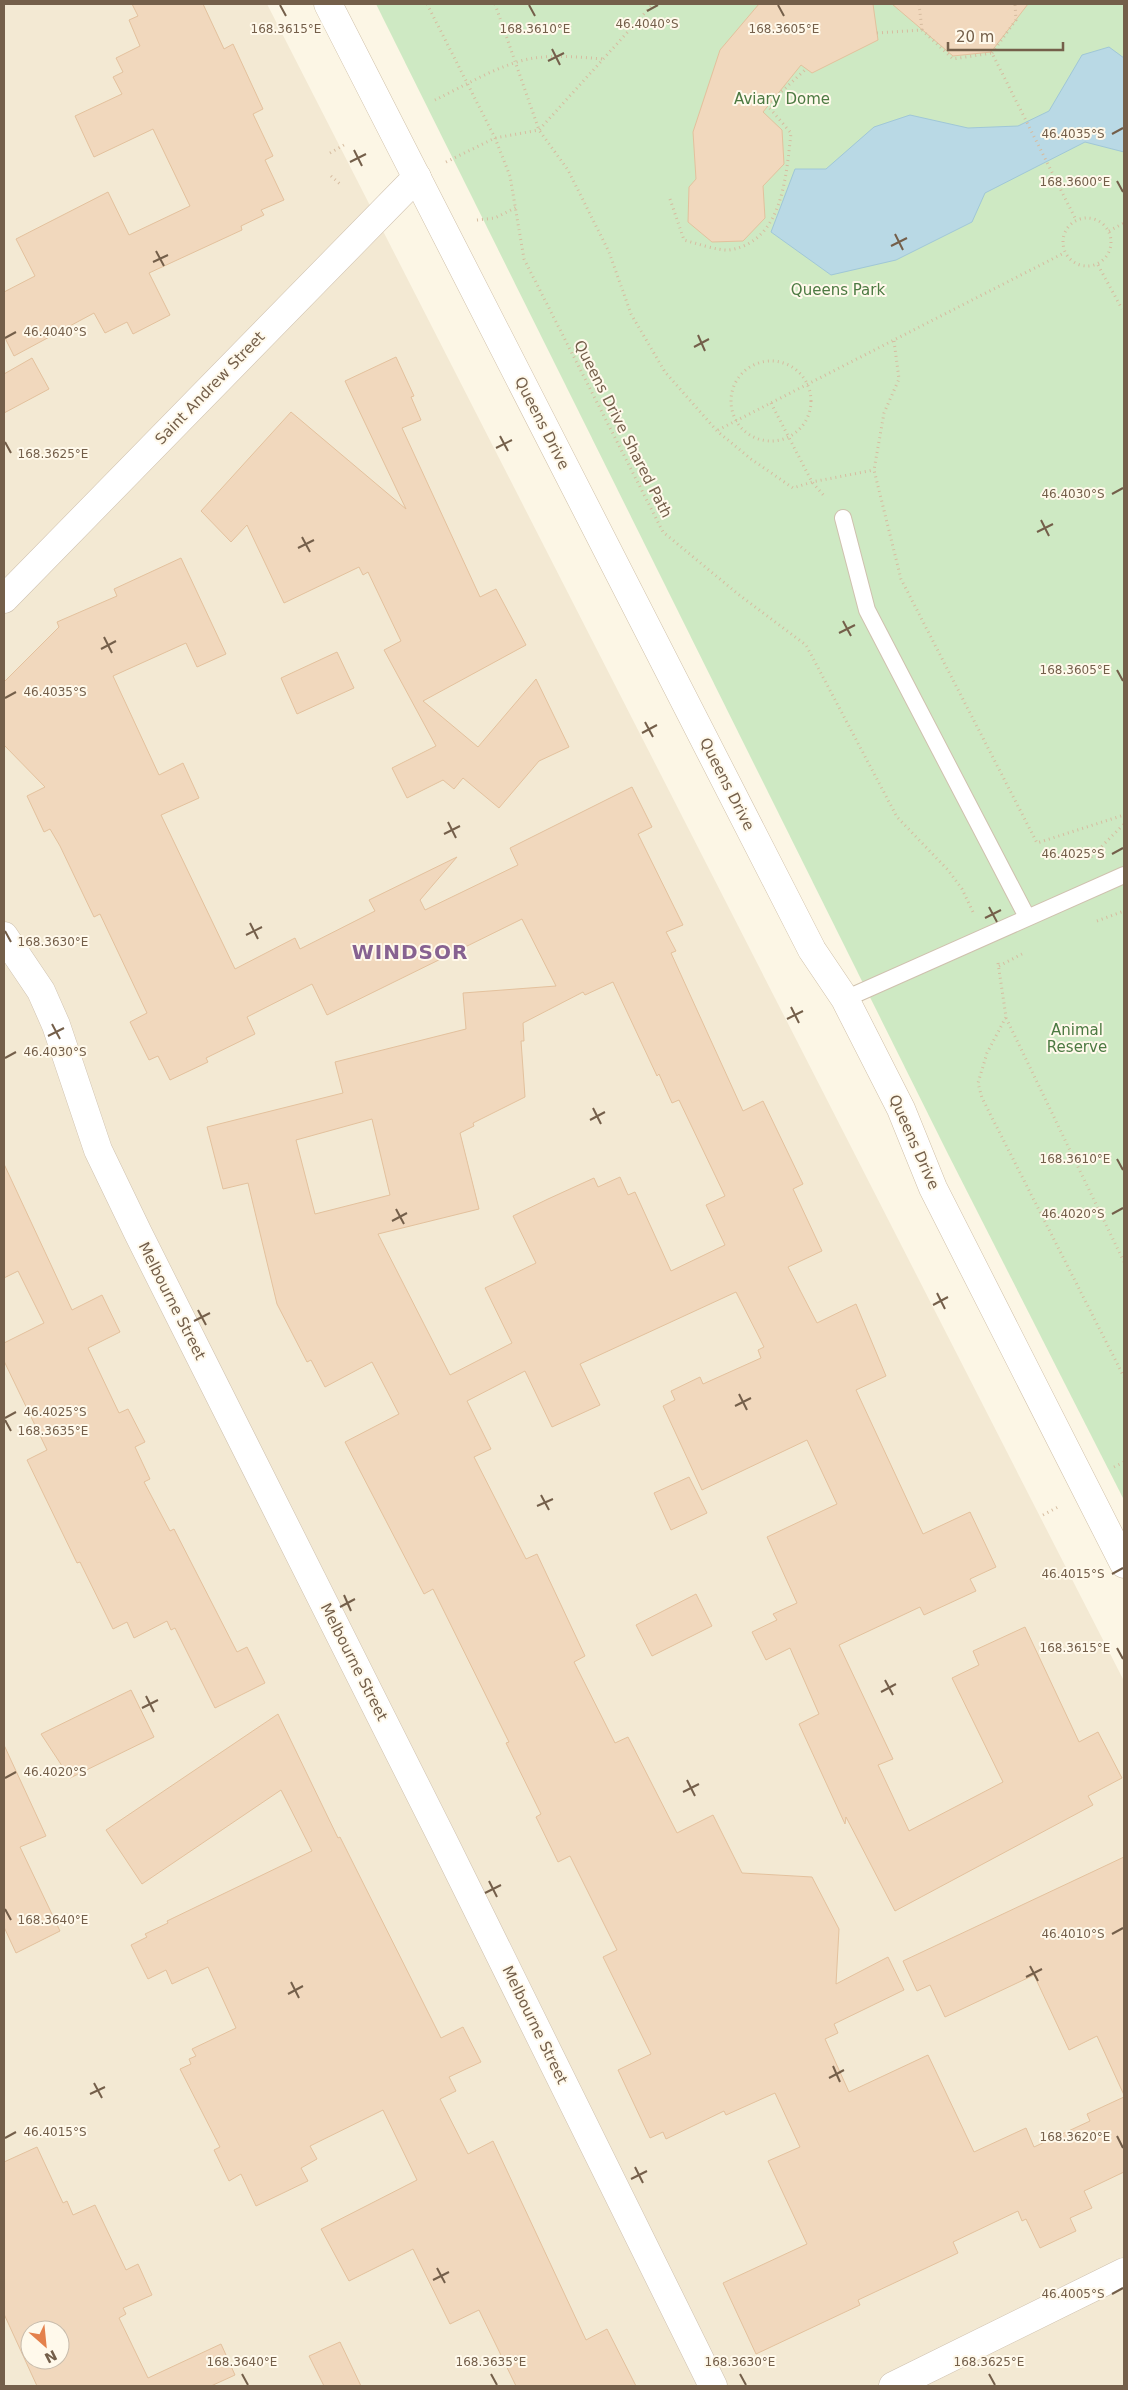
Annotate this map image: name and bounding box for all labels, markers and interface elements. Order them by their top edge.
text: 46.4040°S [615,17,679,31]
scale bar [948,20,1063,52]
text: 168.3615°E [251,22,321,36]
text: 168.3610°E [500,22,570,36]
text: 168.3605°E [749,22,819,36]
text: 20 m [956,28,994,46]
park label: Aviary Dome [734,90,830,108]
text: 46.4035°S [1041,127,1105,141]
text: 168.3600°E [1040,175,1110,189]
park label: Queens Park [791,281,885,299]
text: 46.4040°S [23,325,87,339]
street label: Saint Andrew Street [151,328,269,448]
street label: Queens Drive Shared Path [570,337,676,521]
street label: Queens Drive [511,374,573,472]
text: 168.3625°E [18,447,88,461]
text: 46.4030°S [1041,487,1105,501]
text: 168.3605°E [1040,663,1110,677]
text: 46.4035°S [23,685,87,699]
street label: Queens Drive [696,735,758,833]
text: 46.4025°S [1041,847,1105,861]
text: 168.3630°E [18,935,88,949]
district label: WINDSOR [352,940,468,964]
park label: Animal Reserve [1047,1021,1107,1056]
text: 46.4030°S [23,1045,87,1059]
street label: Queens Drive [885,1092,943,1192]
text: 168.3610°E [1040,1152,1110,1166]
text: 46.4020°S [1041,1207,1105,1221]
street label: Melbourne Street [135,1239,209,1363]
text: 46.4025°S [23,1405,87,1419]
text: 168.3635°E [18,1424,88,1438]
text: 46.4015°S [1041,1567,1105,1581]
street label: Melbourne Street [317,1600,391,1724]
text: 168.3615°E [1040,1641,1110,1655]
text: 46.4020°S [23,1765,87,1779]
text: 168.3640°E [18,1913,88,1927]
text: 46.4010°S [1041,1927,1105,1941]
street label: Melbourne Street [499,1963,572,2087]
text: 46.4015°S [23,2125,87,2139]
text: 168.3620°E [1040,2130,1110,2144]
text: 46.4005°S [1041,2287,1105,2301]
north arrow [20,2320,70,2370]
text: N [42,2347,60,2366]
text: 168.3640°E [207,2355,277,2369]
text: 168.3635°E [456,2355,526,2369]
text: 168.3630°E [705,2355,775,2369]
text: 168.3625°E [954,2355,1024,2369]

